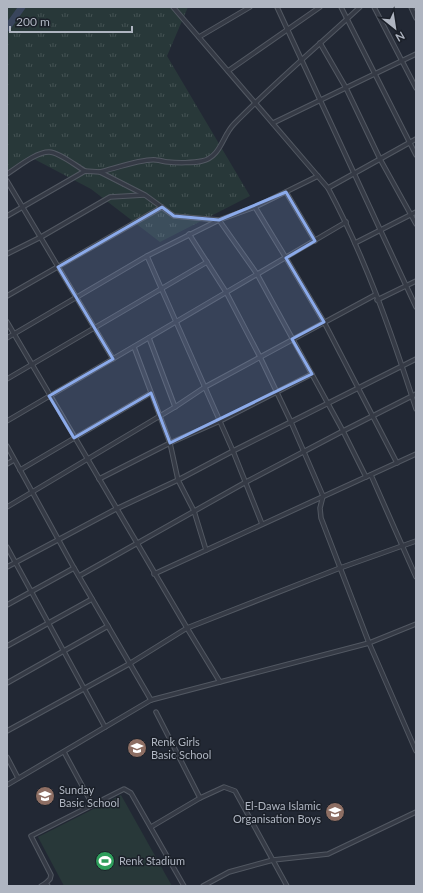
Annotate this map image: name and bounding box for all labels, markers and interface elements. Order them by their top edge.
scale bar [10,8,132,34]
north arrow [375,8,415,48]
text: 200 m [16,14,50,29]
text: N [393,29,407,45]
place label: Renk Girls Basic School [151,735,211,761]
school or university icon: Renk Girls Basic School [126,737,148,759]
place label: Sunday Basic School [59,783,119,809]
school or university icon: Sunday Basic School [34,785,56,807]
place label: El-Dawa Islamic Organisation Boys [233,799,321,825]
school or university icon: El-Dawa Islamic Organisation Boys [324,801,346,823]
sports icon: Renk Stadium [94,850,116,872]
place label: Renk Stadium [119,854,185,867]

